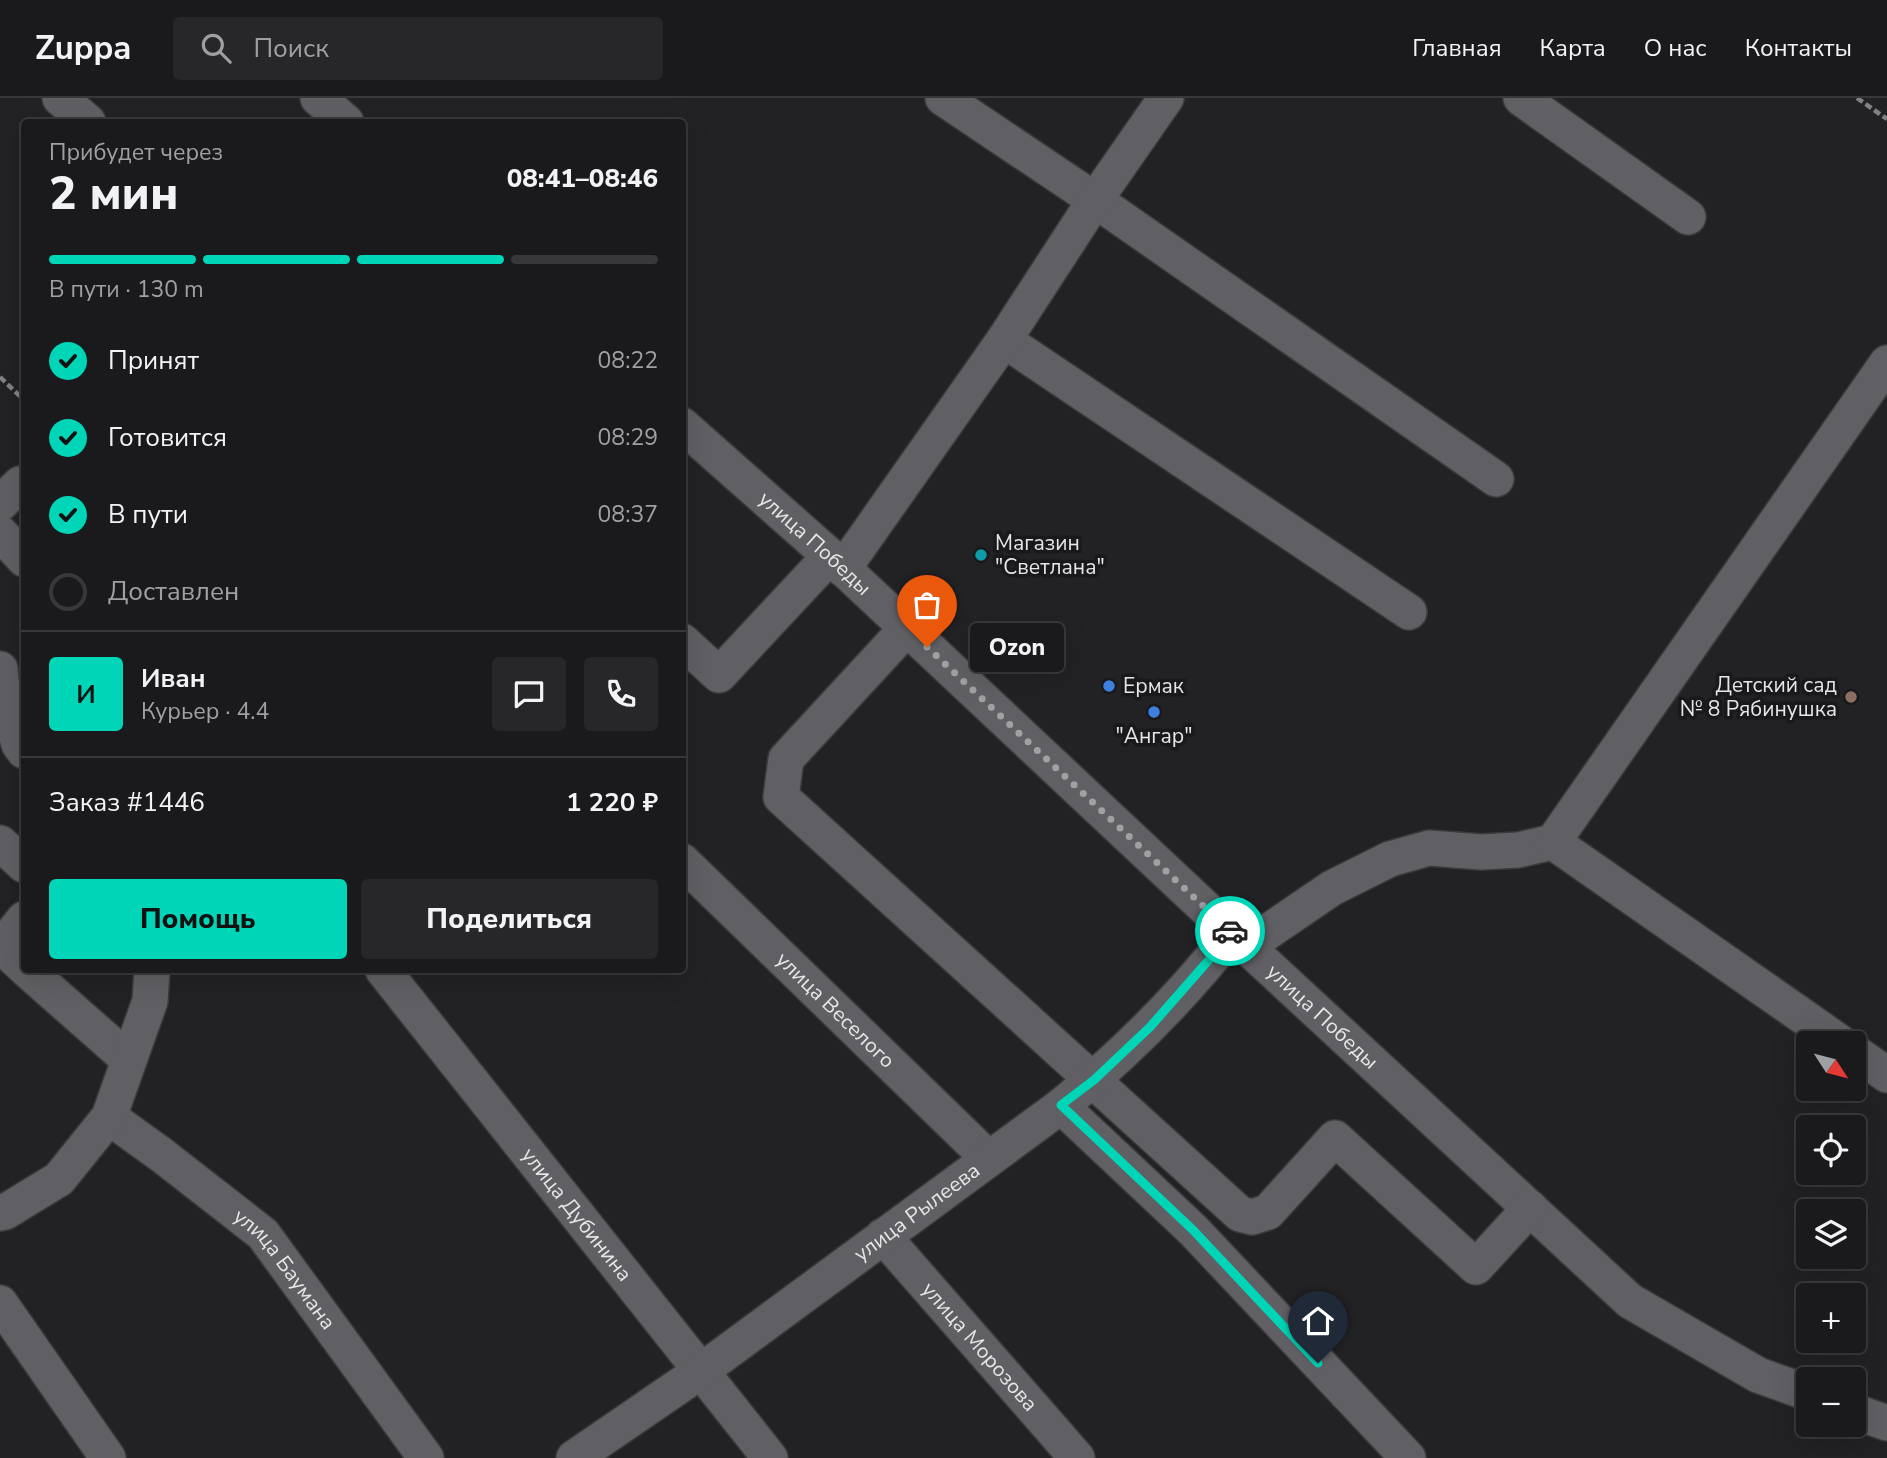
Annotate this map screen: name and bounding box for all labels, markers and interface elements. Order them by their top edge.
search box [173,17,663,80]
text: Zuppa [35,26,131,71]
icon: search [197,29,235,67]
text: Поиск [253,31,329,66]
text: Главная [1412,32,1502,64]
text: Карта [1540,32,1606,64]
text: О нас [1644,32,1707,64]
text: Контакты [1745,32,1852,64]
text: Прибудет через [49,137,223,168]
text: 08:41–08:46 [507,161,658,196]
text: 2 мин [49,162,178,225]
text: В пути · 130 m [49,274,204,305]
icon: check [49,342,87,380]
text: Принят [108,343,199,378]
text: 08:22 [598,345,658,376]
icon: check [49,419,87,457]
text: Готовится [108,420,227,455]
text: 08:29 [598,422,658,453]
street label: улица Победы [753,485,877,602]
icon: check [49,496,87,534]
text: В пути [108,497,188,532]
text: 08:37 [598,499,658,530]
place label: Магазин "Светлана" [995,529,1105,581]
marker: Магазин "Светлана" [973,547,989,563]
text: Доставлен [108,574,239,609]
pin [897,575,957,647]
icon: bag [908,586,946,624]
callout: Ozon [969,622,1064,672]
text: Ozon [989,632,1045,663]
button: chat [492,657,566,731]
button: phone [584,657,658,731]
text: Иван [141,661,206,696]
place label: Детский сад № 8 Рябинушка [1680,671,1837,723]
place label: Ермак [1123,672,1185,700]
text: И [76,677,96,712]
marker: Ермак [1101,678,1117,694]
marker: Детский сад № 8 Рябинушка [1843,689,1859,705]
text: Курьер · 4.4 [141,696,269,727]
marker: "Ангар" [1146,704,1162,720]
place label: "Ангар" [1116,722,1192,750]
text: Заказ #1446 [49,785,205,820]
text: 1 220 ₽ [566,785,658,820]
button: Помощь [49,879,347,959]
button: Поделиться [361,879,658,959]
courier [1195,896,1265,966]
icon: car [1211,912,1249,950]
street label: улица Веселого [770,946,901,1074]
street label: улица Победы [1261,958,1384,1075]
north arrow [1796,1031,1866,1101]
map controls [1796,1031,1866,1437]
button: locate [1796,1115,1866,1185]
street label: улица Дубинина [515,1142,639,1287]
street label: улица Рылеева [848,1156,986,1268]
button: layers [1796,1199,1866,1269]
street label: улица Баумана [228,1202,342,1335]
street label: улица Морозова [915,1276,1044,1417]
button: + [1796,1283,1866,1353]
pin [1288,1291,1348,1363]
icon: home [1299,1302,1337,1340]
button: − [1796,1367,1866,1437]

